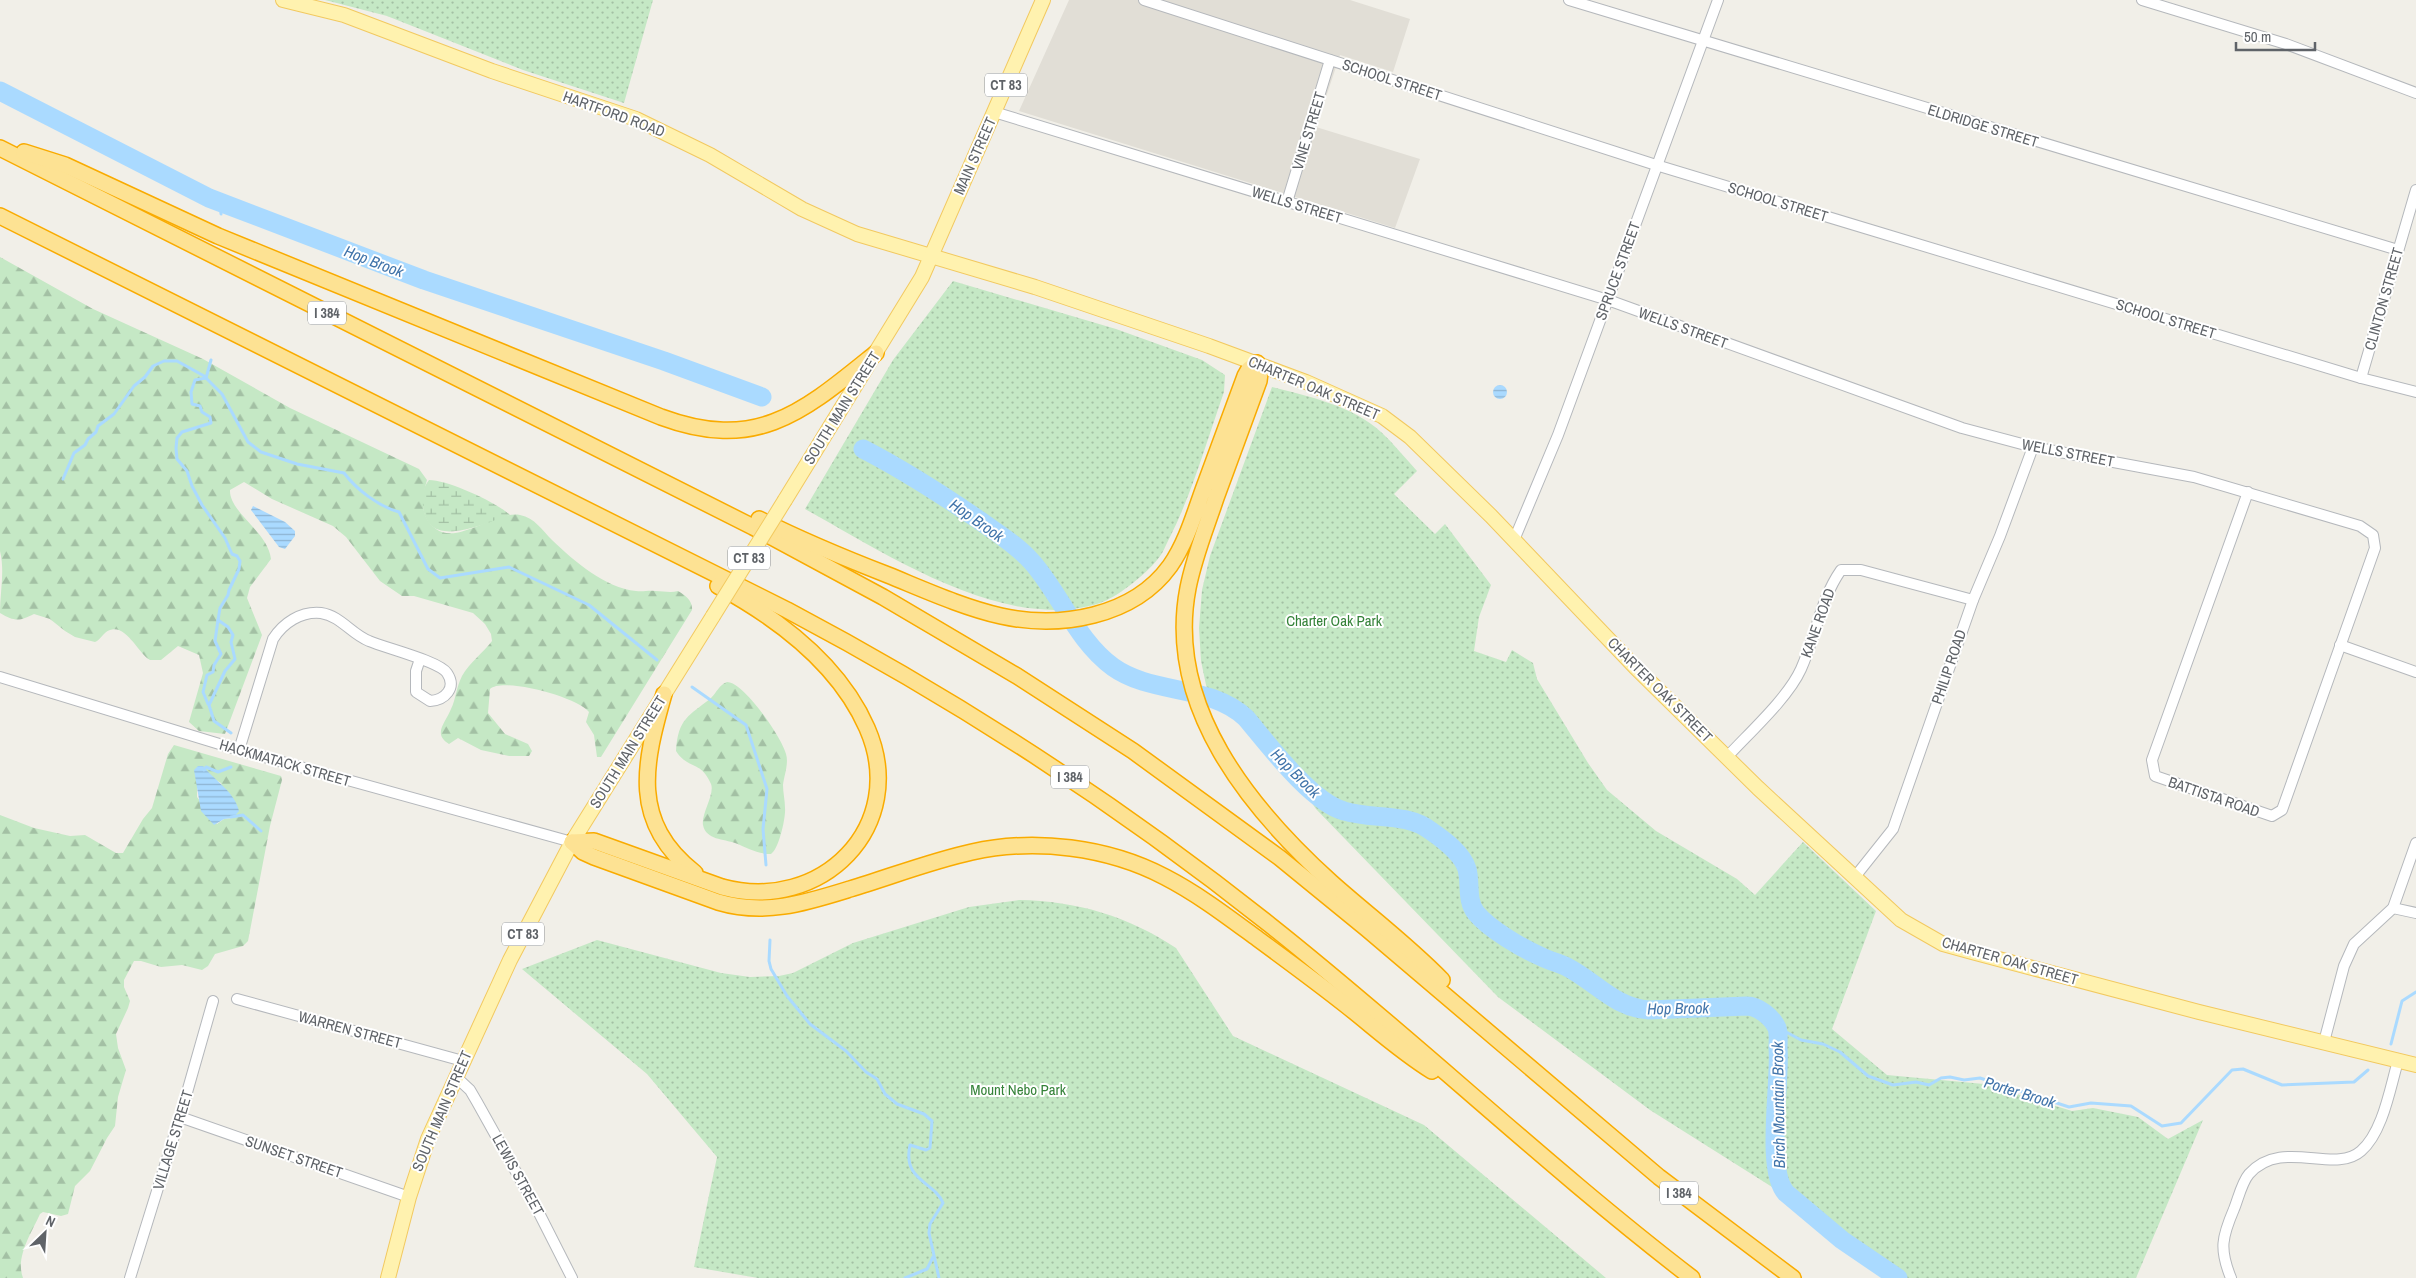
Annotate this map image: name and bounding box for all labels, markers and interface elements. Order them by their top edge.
scale bar [2236,20,2315,52]
text: 50 m [2244,26,2271,47]
street label: SCHOOL STREET [1340,54,1445,106]
road number: CT 83 [985,74,1027,96]
street label: HARTFORD ROAD [560,85,668,142]
street label: VINE STREET [1287,89,1330,172]
street label: ELDRIDGE STREET [1925,99,2042,152]
street label: MAIN STREET [948,113,1001,198]
street label: SCHOOL STREET [1726,176,1831,227]
street label: WELLS STREET [1249,181,1345,228]
street label: SPRUCE STREET [1590,218,1645,323]
water label: Hop Brook [341,240,407,283]
street label: CLINTON STREET [2359,245,2408,353]
street label: SCHOOL STREET [2114,293,2219,344]
road number: I 384 [308,302,346,324]
street label: WELLS STREET [1636,302,1731,354]
street label: SOUTH MAIN STREET [798,347,885,468]
street label: CHARTER OAK STREET [1245,350,1383,425]
street label: WELLS STREET [2020,433,2117,472]
water label: Hop Brook [945,493,1009,547]
road number: CT 83 [728,546,770,570]
street label: KANE ROAD [1795,585,1840,660]
park label: Charter Oak Park [1286,610,1383,631]
street label: PHILIP ROAD [1926,627,1971,707]
street label: CHARTER OAK STREET [1603,633,1718,747]
street label: SOUTH MAIN STREET [584,691,671,812]
street label: HACKMATACK STREET [217,734,354,791]
water label: Hop Brook [1266,743,1326,803]
road number: I 384 [1051,766,1089,789]
street label: BATTISTA ROAD [2166,771,2263,822]
road number: CT 83 [502,922,544,946]
street label: CHARTER OAK STREET [1940,931,2081,990]
water label: Hop Brook [1647,996,1710,1020]
street label: WARREN STREET [296,1006,405,1054]
water label: Birch Mountain Brook [1766,1041,1790,1169]
street label: SOUTH MAIN STREET [407,1047,477,1174]
water label: Porter Brook [1982,1071,2059,1113]
park label: Mount Nebo Park [970,1079,1067,1100]
street label: VILLAGE STREET [147,1087,198,1192]
street label: SUNSET STREET [243,1130,346,1183]
street label: LEWIS STREET [487,1130,550,1220]
road number: I 384 [1660,1182,1698,1204]
north arrow [20,1208,70,1258]
text: N [43,1211,58,1231]

